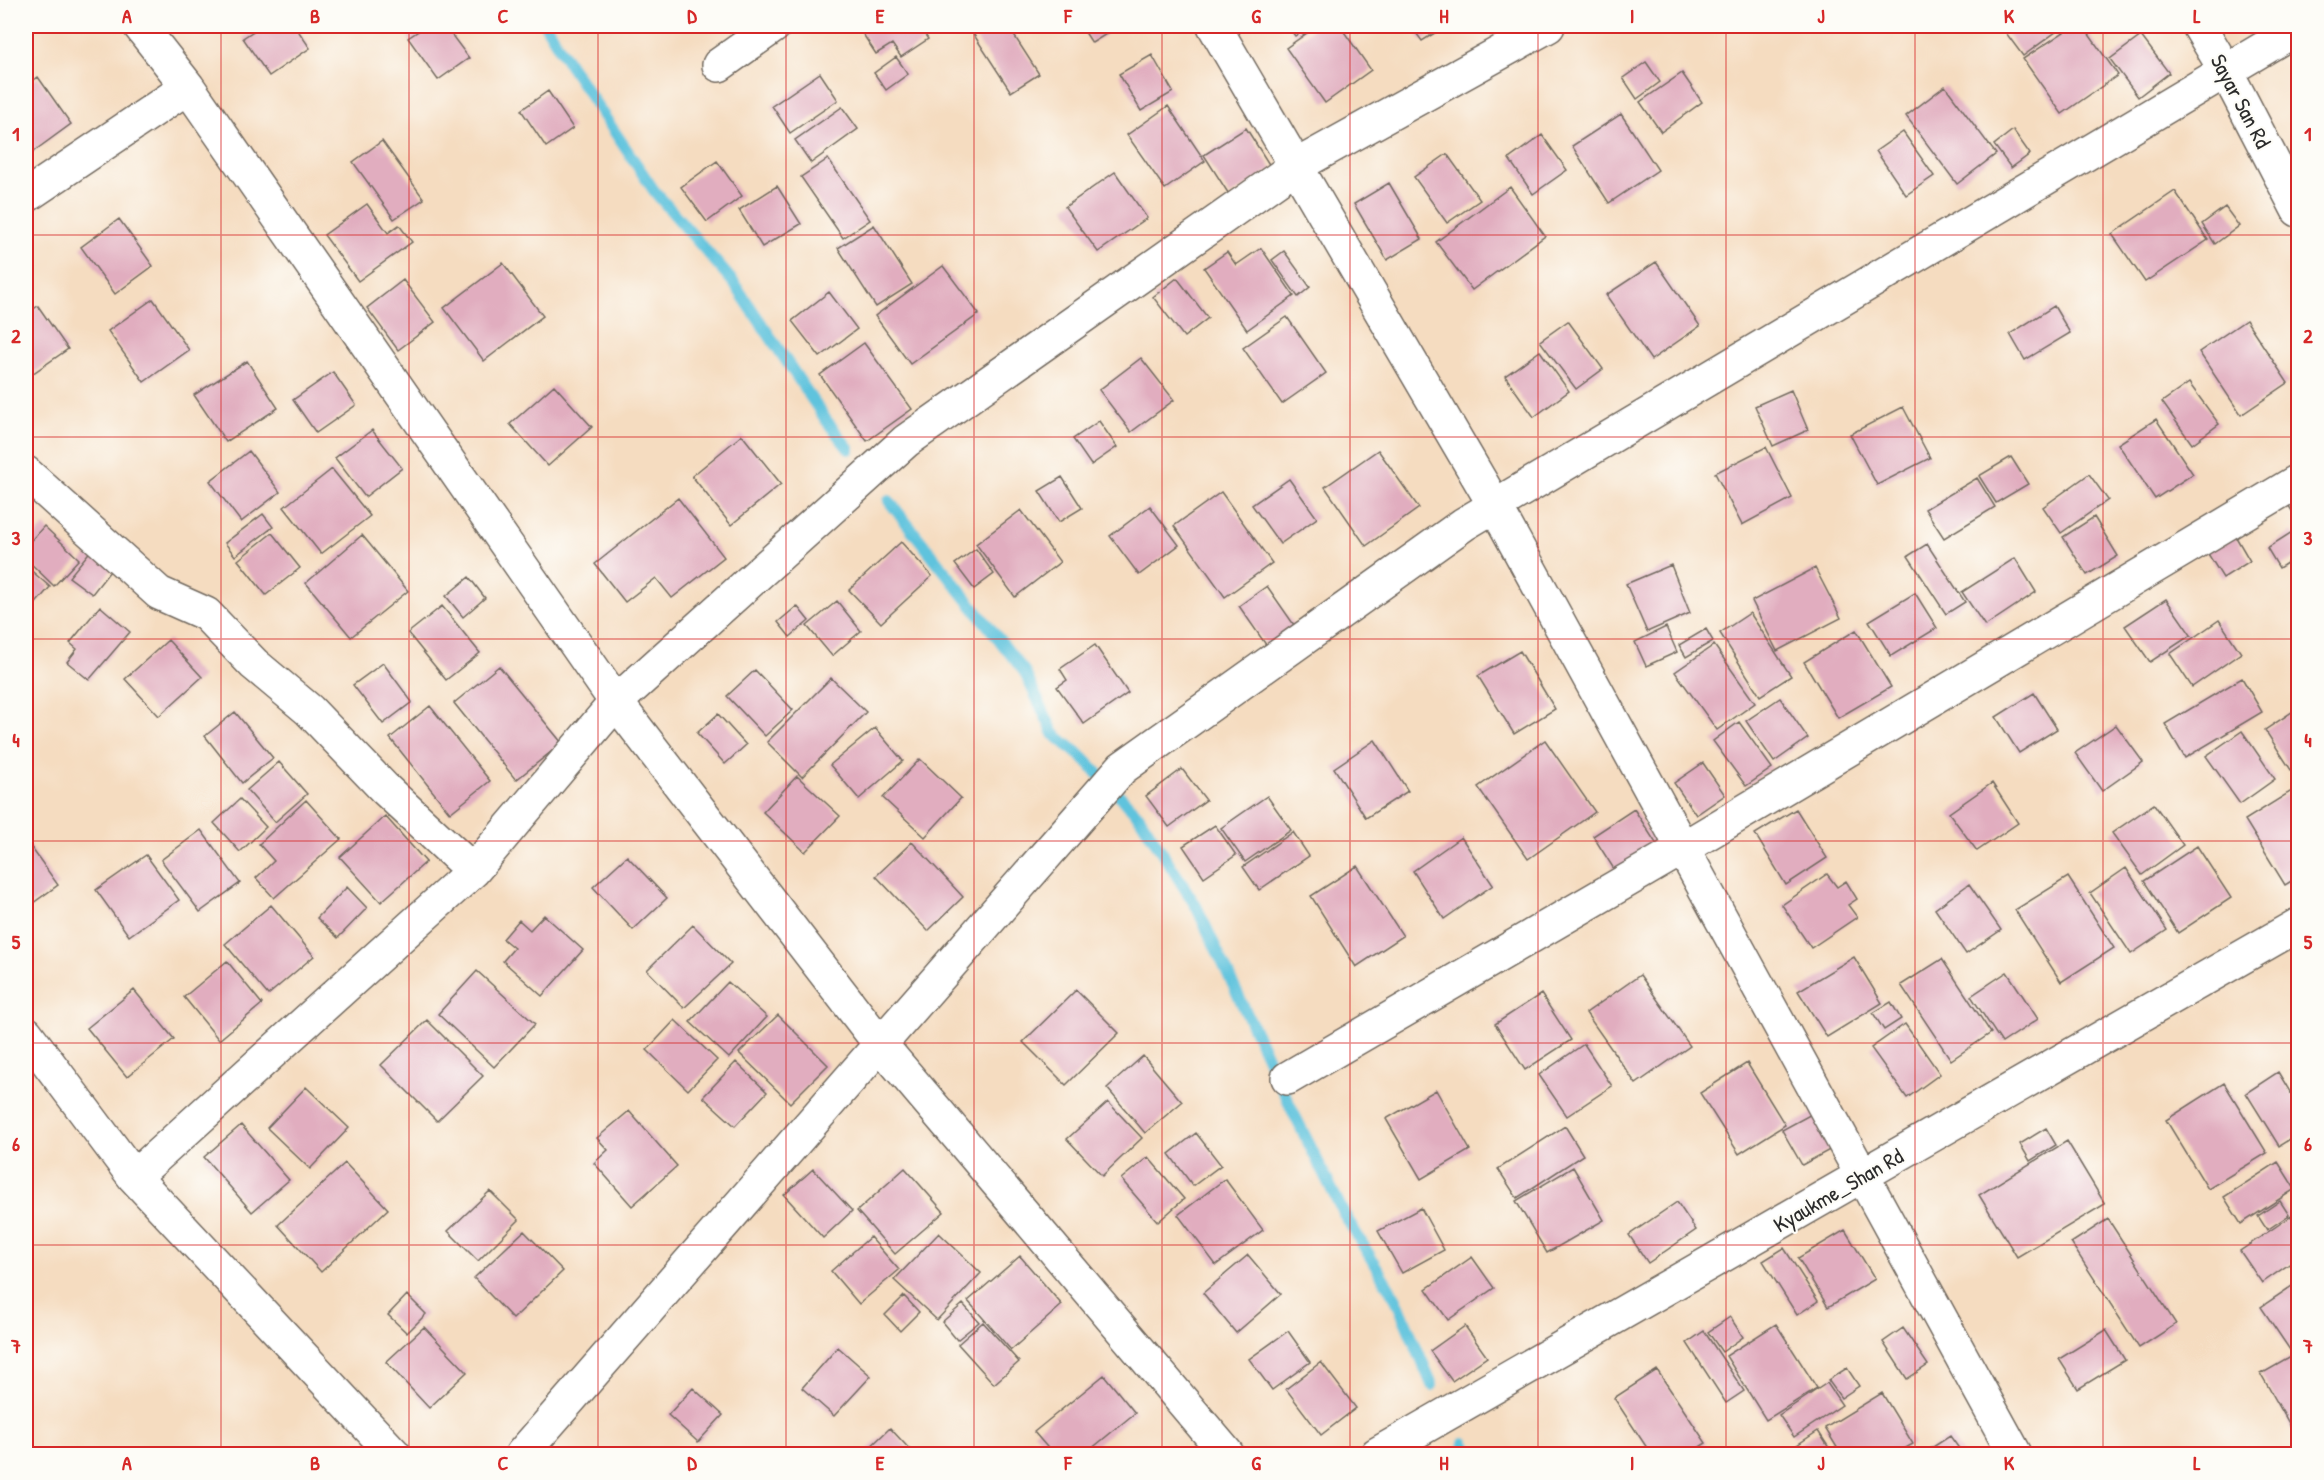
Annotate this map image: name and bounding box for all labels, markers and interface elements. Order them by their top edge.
text: A [122,2,132,29]
text: B [310,2,320,29]
text: C [498,2,509,29]
text: D [687,2,697,29]
text: E [876,2,885,29]
text: F [1063,2,1073,29]
text: G [1251,2,1261,29]
text: H [1439,2,1449,29]
text: I [1630,2,1634,29]
text: J [1817,2,1825,29]
text: K [2004,2,2015,29]
text: L [2193,2,2201,29]
street label: Sayar San Rd [2204,49,2278,154]
text: 1 [12,120,20,147]
text: 1 [2304,120,2312,147]
text: 2 [11,322,21,349]
text: 2 [2303,322,2313,349]
text: 3 [12,524,21,551]
text: 3 [2304,524,2313,551]
text: 4 [12,726,20,753]
text: 4 [2304,726,2312,753]
text: 5 [12,928,21,955]
text: 5 [2304,928,2313,955]
text: 6 [12,1130,20,1157]
text: 6 [2304,1130,2312,1157]
street label: Kyaukme_Shan Rd [1768,1141,1909,1239]
text: 7 [10,1332,21,1359]
text: 7 [2302,1332,2313,1359]
text: A [122,1449,132,1476]
text: B [310,1449,320,1476]
text: C [498,1449,509,1476]
text: D [687,1449,697,1476]
text: E [876,1449,885,1476]
text: F [1063,1449,1073,1476]
text: G [1251,1449,1261,1476]
text: H [1439,1449,1449,1476]
text: I [1630,1449,1634,1476]
text: J [1817,1449,1825,1476]
text: K [2004,1449,2015,1476]
text: L [2193,1449,2201,1476]

